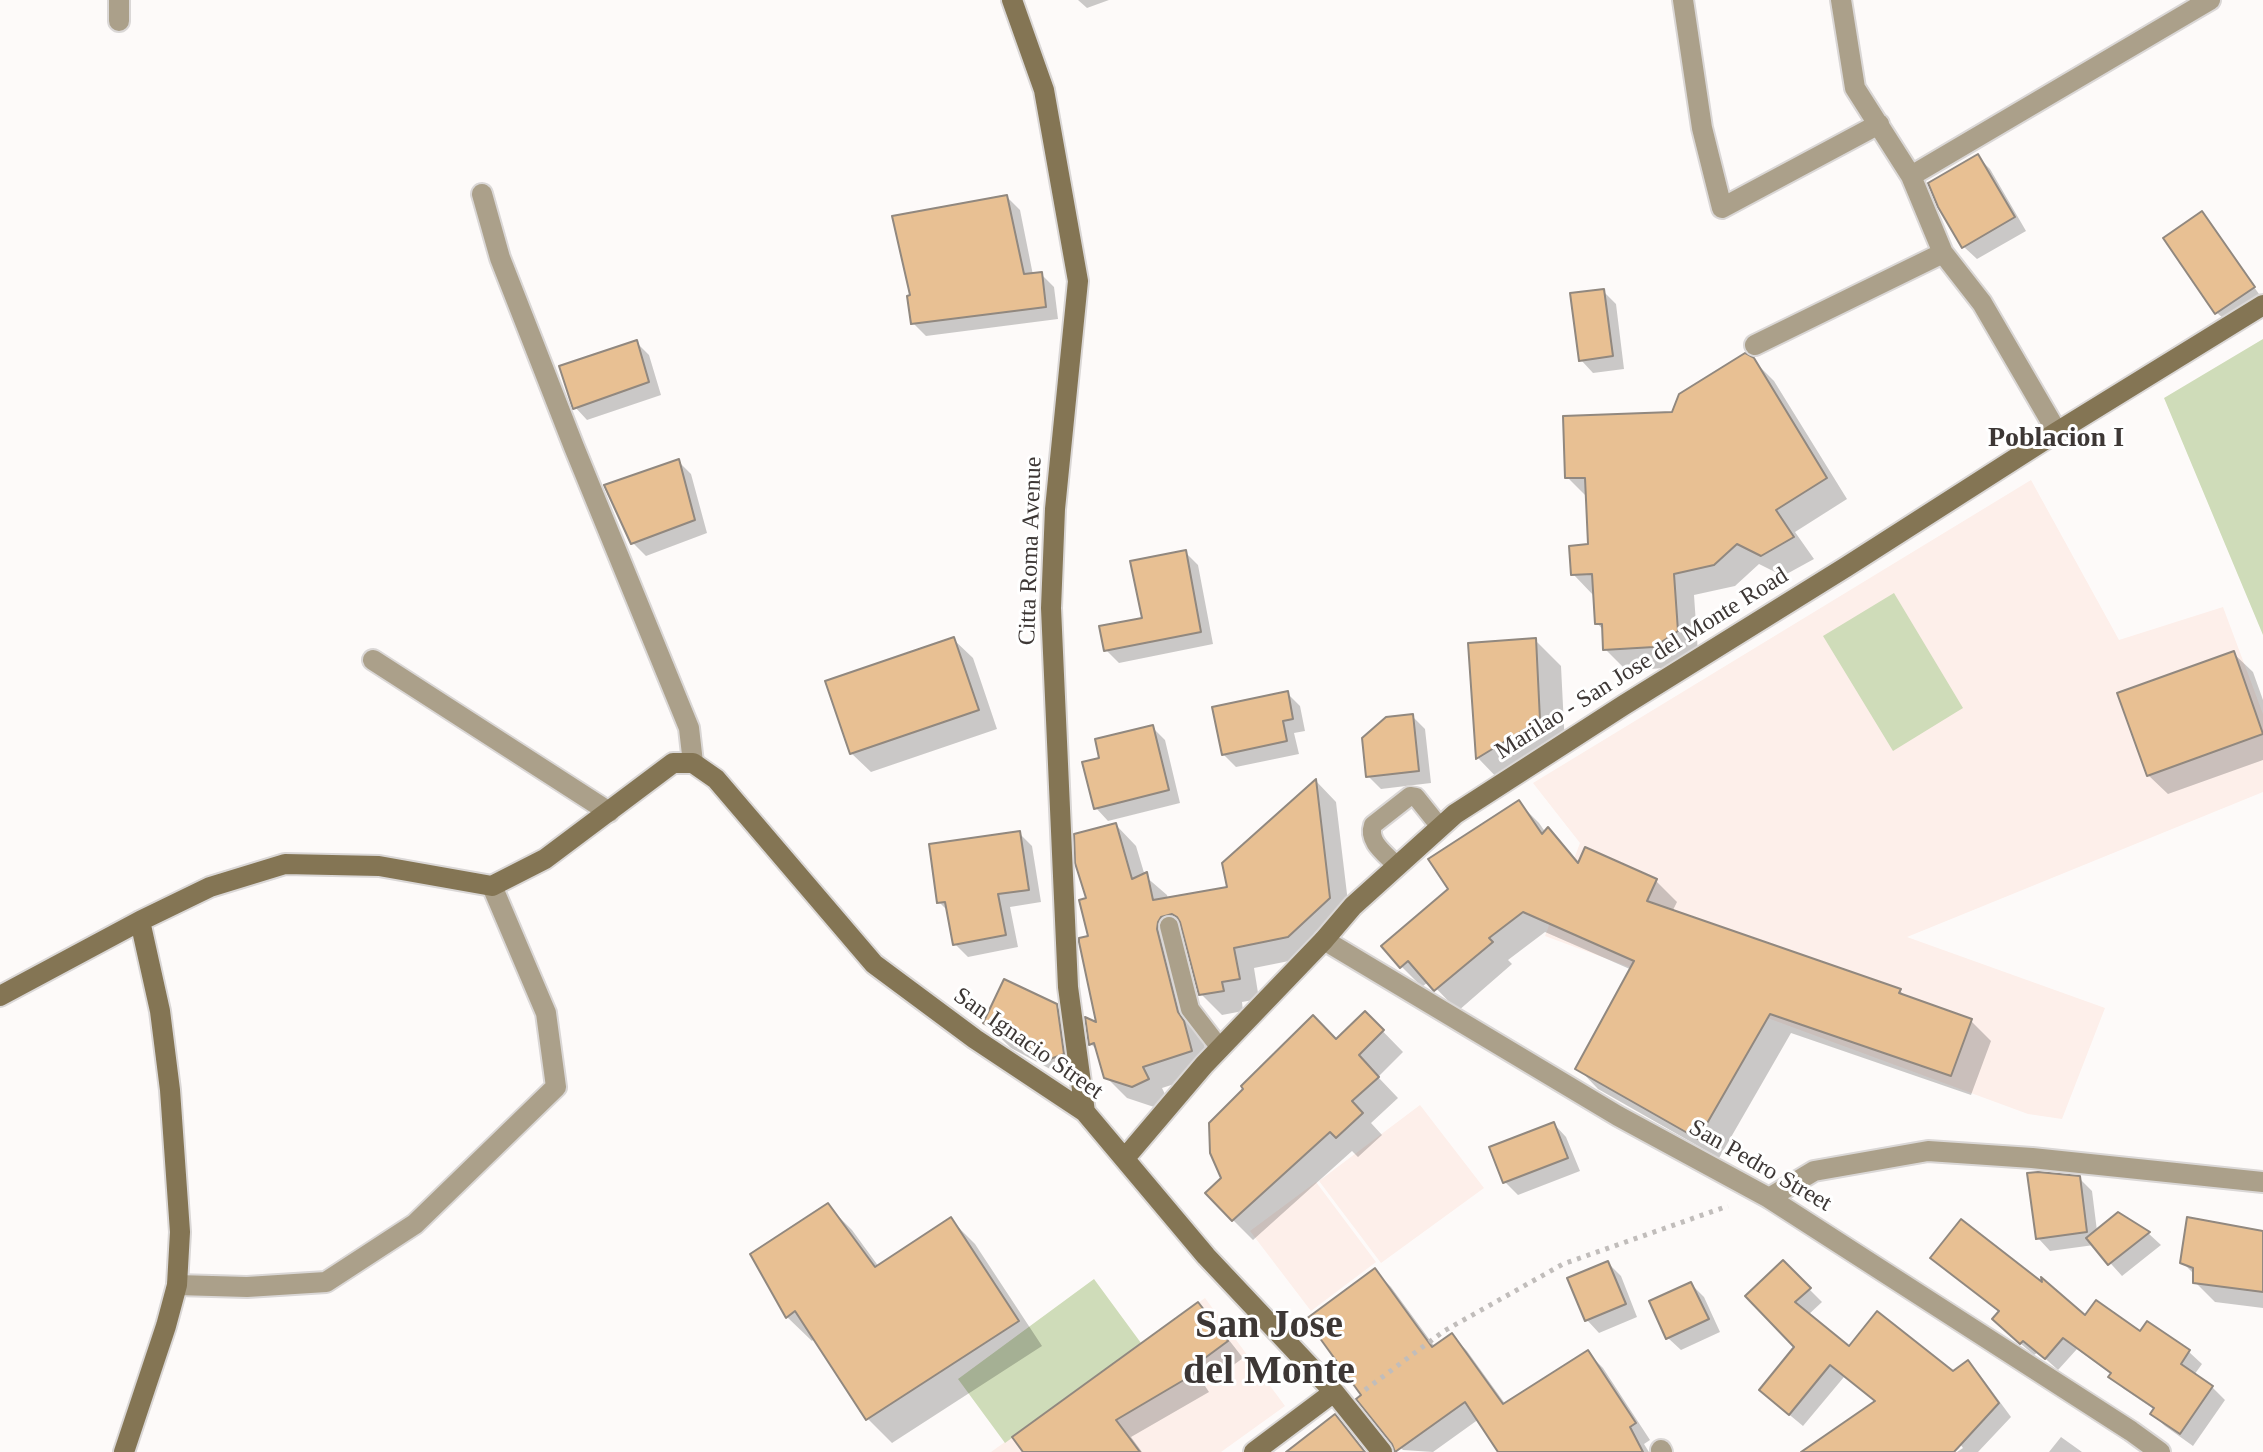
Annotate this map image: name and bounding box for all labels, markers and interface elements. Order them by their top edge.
district label: Poblacion I [1988,422,2124,456]
street label: Citta Roma Avenue [1013,456,1049,646]
street label: Marilao - San Jose del Monte Road [1490,562,1794,766]
street label: San Ignacio Street [948,982,1108,1106]
street label: San Pedro Street [1684,1114,1836,1218]
district label: San Jose del Monte [1183,1303,1355,1397]

